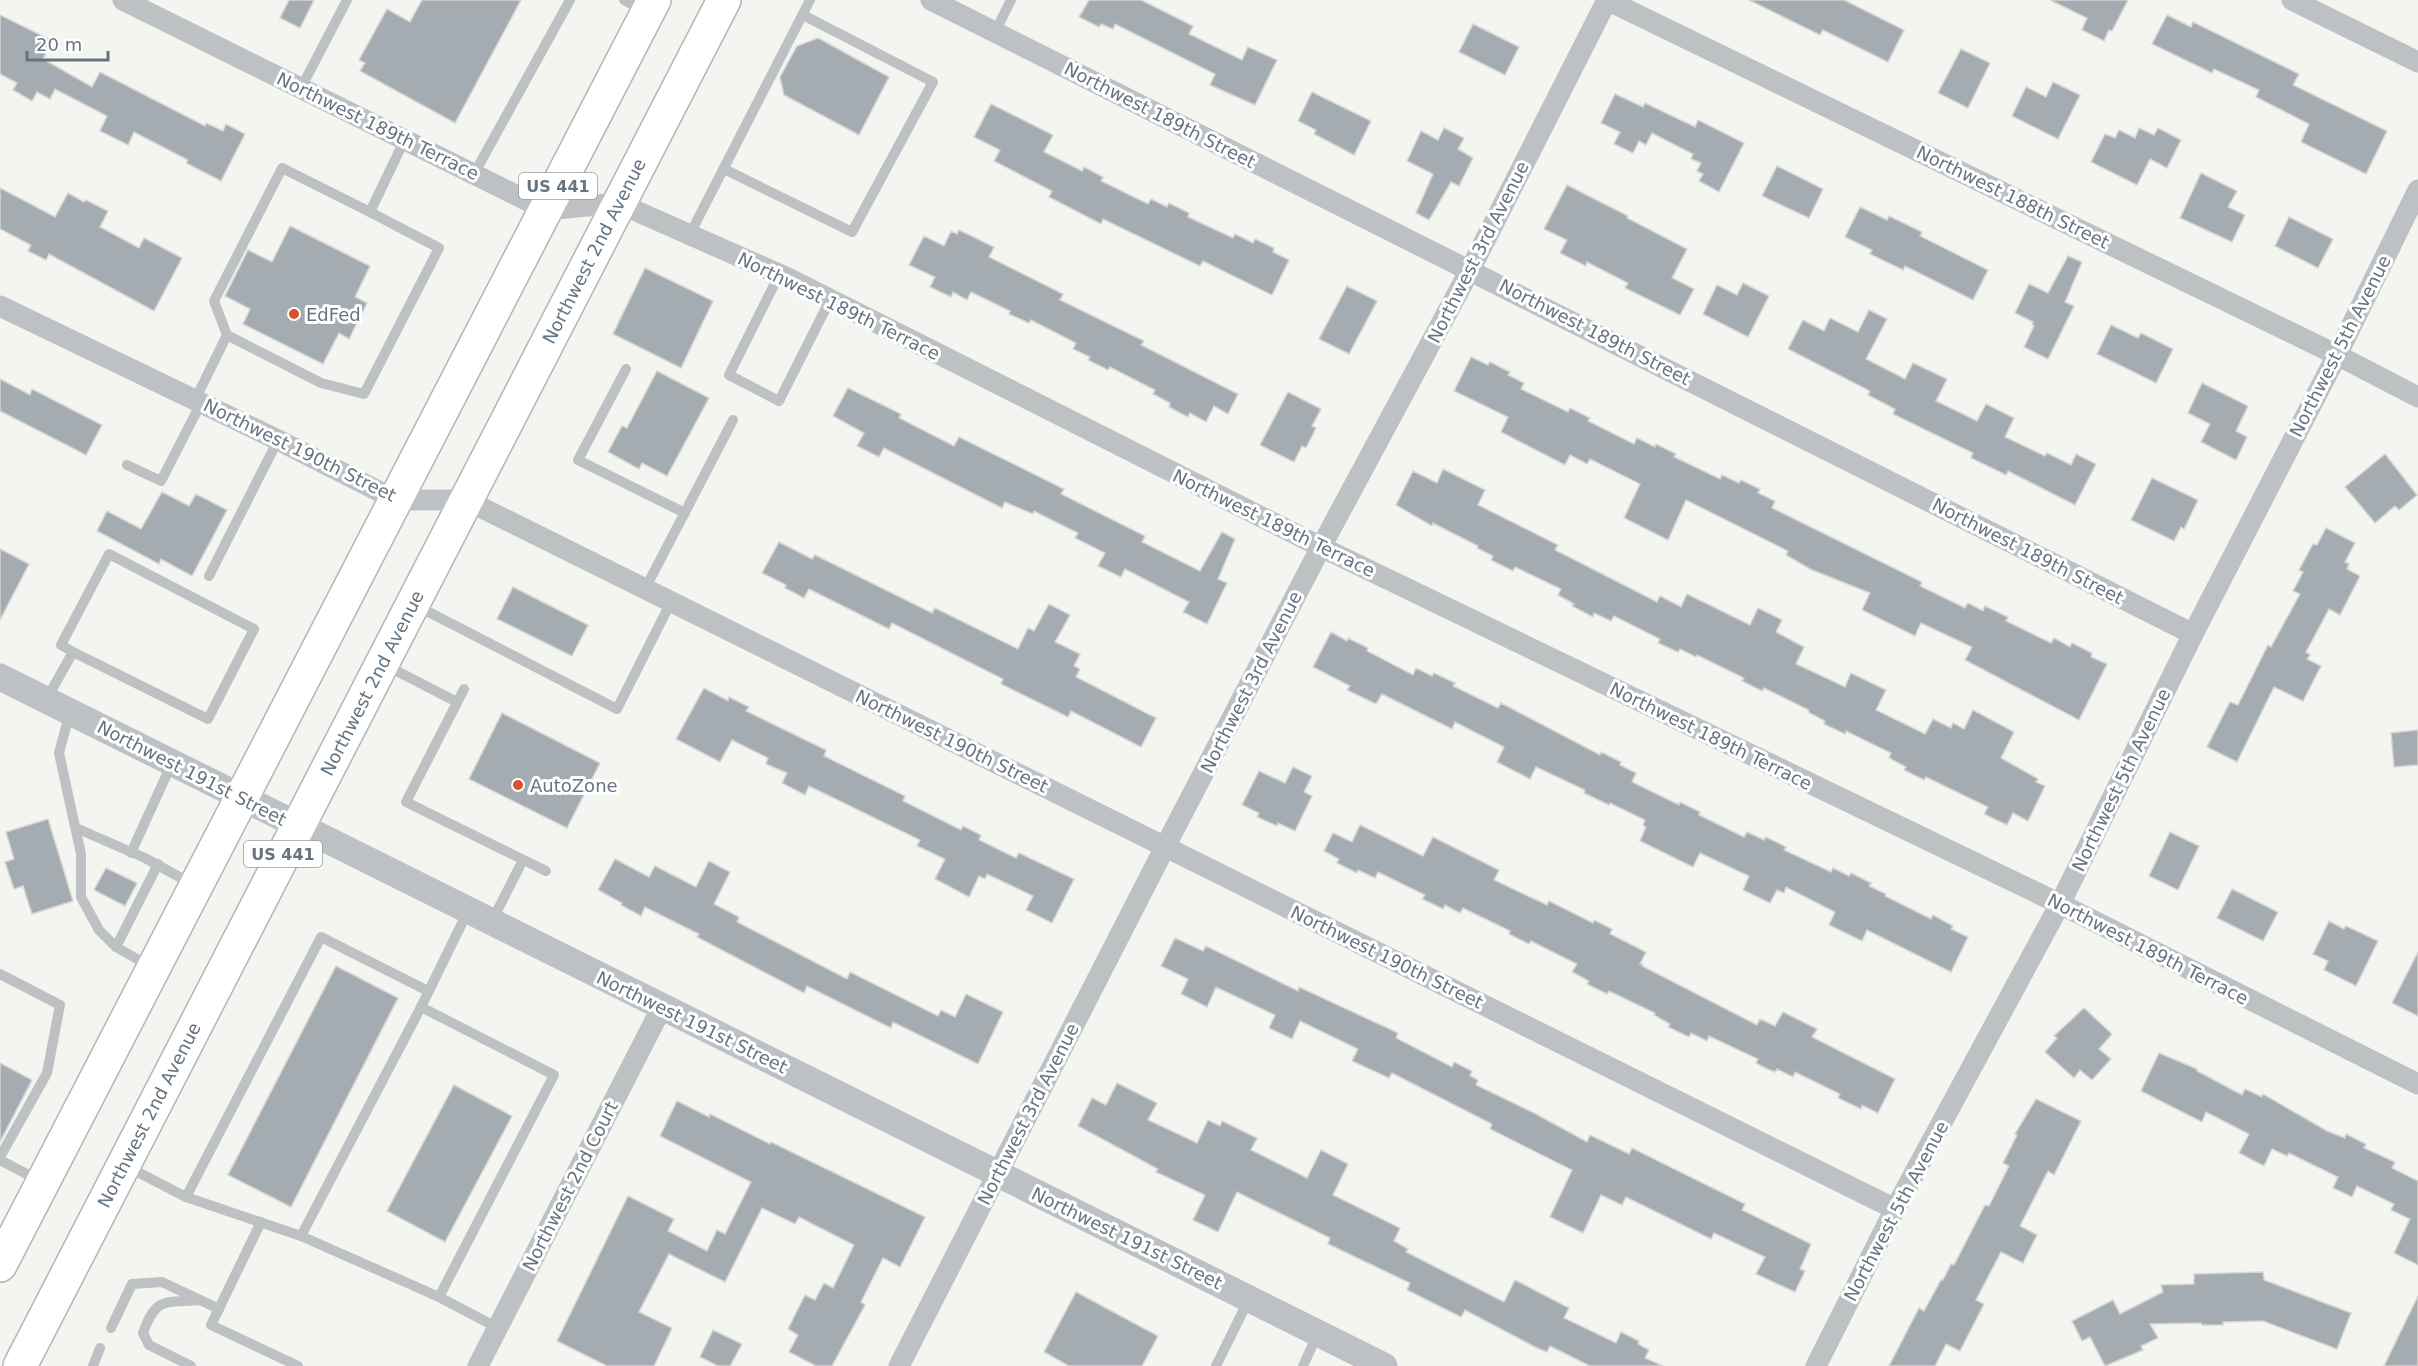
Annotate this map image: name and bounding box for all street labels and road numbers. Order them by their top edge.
street label: Northwest 189th Street [1061,58,1259,172]
street label: Northwest 189th Terrace [273,68,483,184]
street label: Northwest 188th Street [1913,141,2113,253]
street label: Northwest 2nd Avenue [538,155,650,347]
street label: Northwest 3rd Avenue [1423,158,1533,346]
road number: US 441 [519,173,597,199]
street label: Northwest 189th Terrace [734,248,944,364]
street label: Northwest 5th Avenue [2285,252,2395,440]
street label: Northwest 189th Street [1496,275,1694,389]
street label: Northwest 190th Street [200,394,400,506]
street label: Northwest 189th Terrace [1169,465,1379,581]
street label: Northwest 189th Street [1929,494,2127,608]
street label: Northwest 2nd Avenue [316,587,428,779]
street label: Northwest 3rd Avenue [1196,588,1306,776]
street label: Northwest 189th Terrace [1606,678,1816,794]
street label: Northwest 190th Street [852,685,1052,797]
street label: Northwest 5th Avenue [2068,685,2174,875]
street label: Northwest 191st Street [94,716,290,830]
road number: US 441 [244,841,322,867]
street label: Northwest 189th Terrace [2044,889,2252,1009]
street label: Northwest 190th Street [1287,901,1487,1013]
street label: Northwest 191st Street [593,967,791,1077]
street label: Northwest 2nd Avenue [93,1019,205,1211]
street label: Northwest 3rd Avenue [973,1020,1083,1208]
street label: Northwest 2nd Court [518,1098,622,1274]
street label: Northwest 5th Avenue [1840,1117,1952,1305]
street label: Northwest 191st Street [1028,1183,1226,1293]

